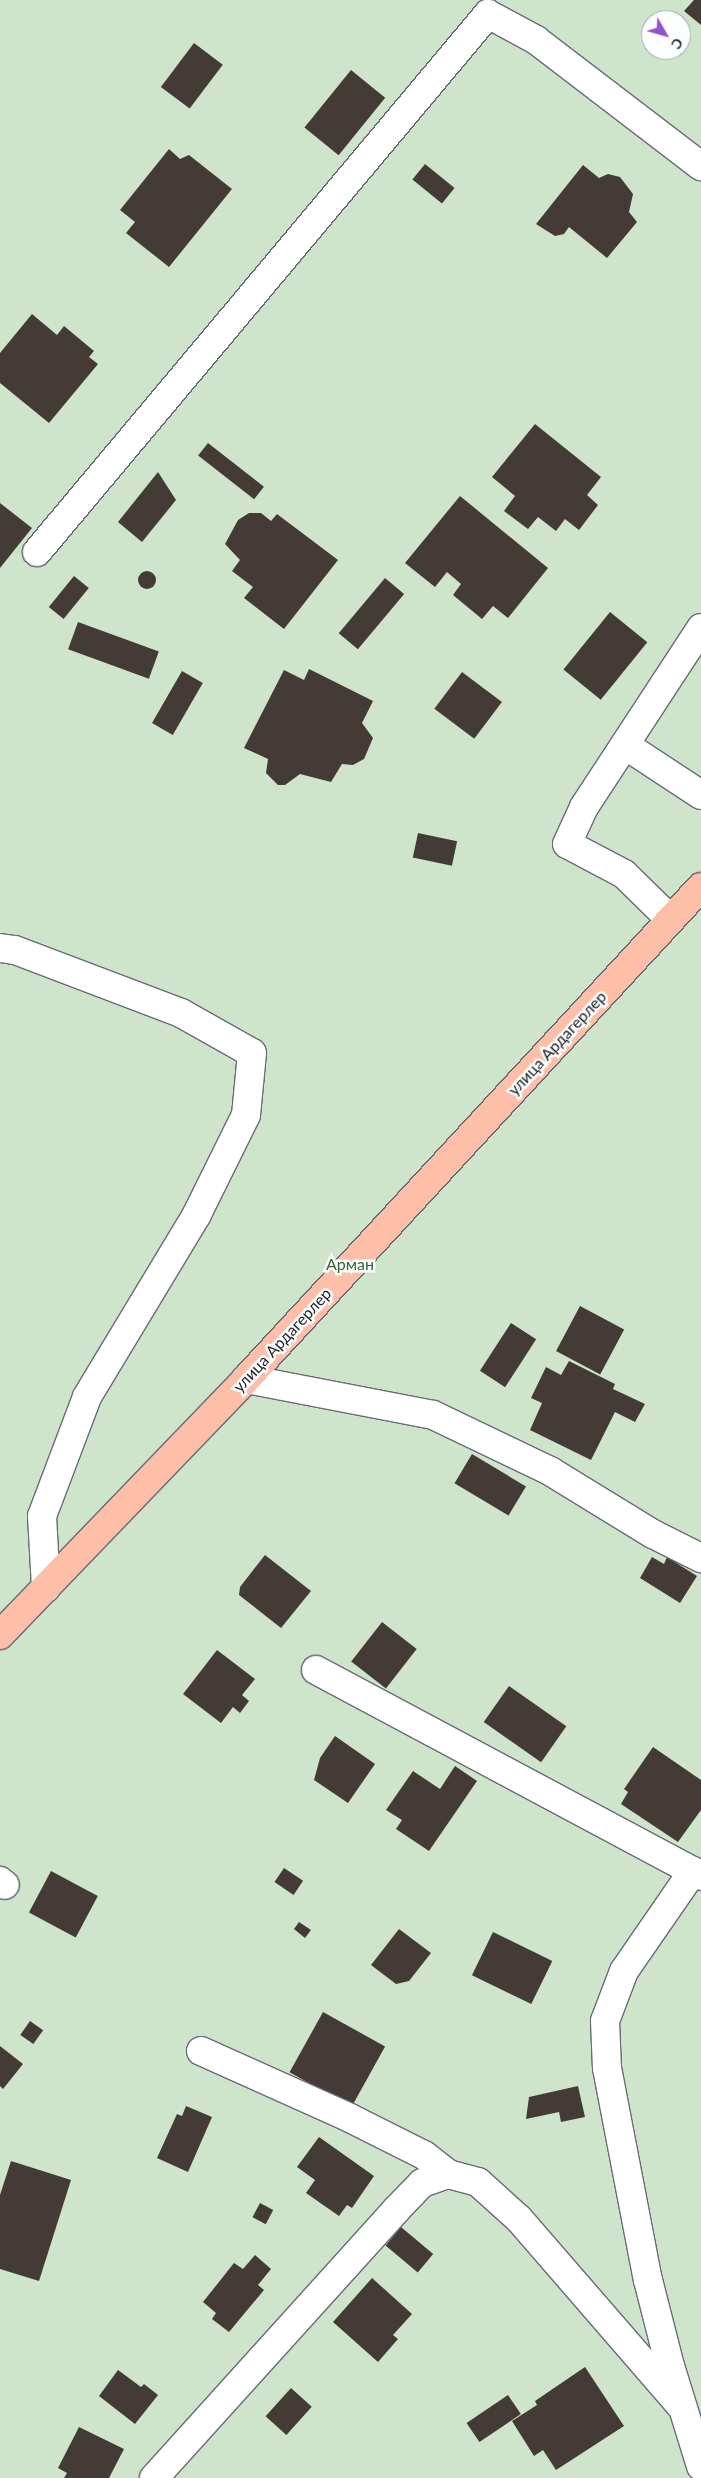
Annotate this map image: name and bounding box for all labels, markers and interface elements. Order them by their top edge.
north arrow [641,10,691,60]
text: С [668,35,687,53]
street label: улица Ардагерлер [504,987,610,1099]
park label: Арман [326,1254,374,1274]
street label: улица Ардагерлер [229,1284,335,1396]

